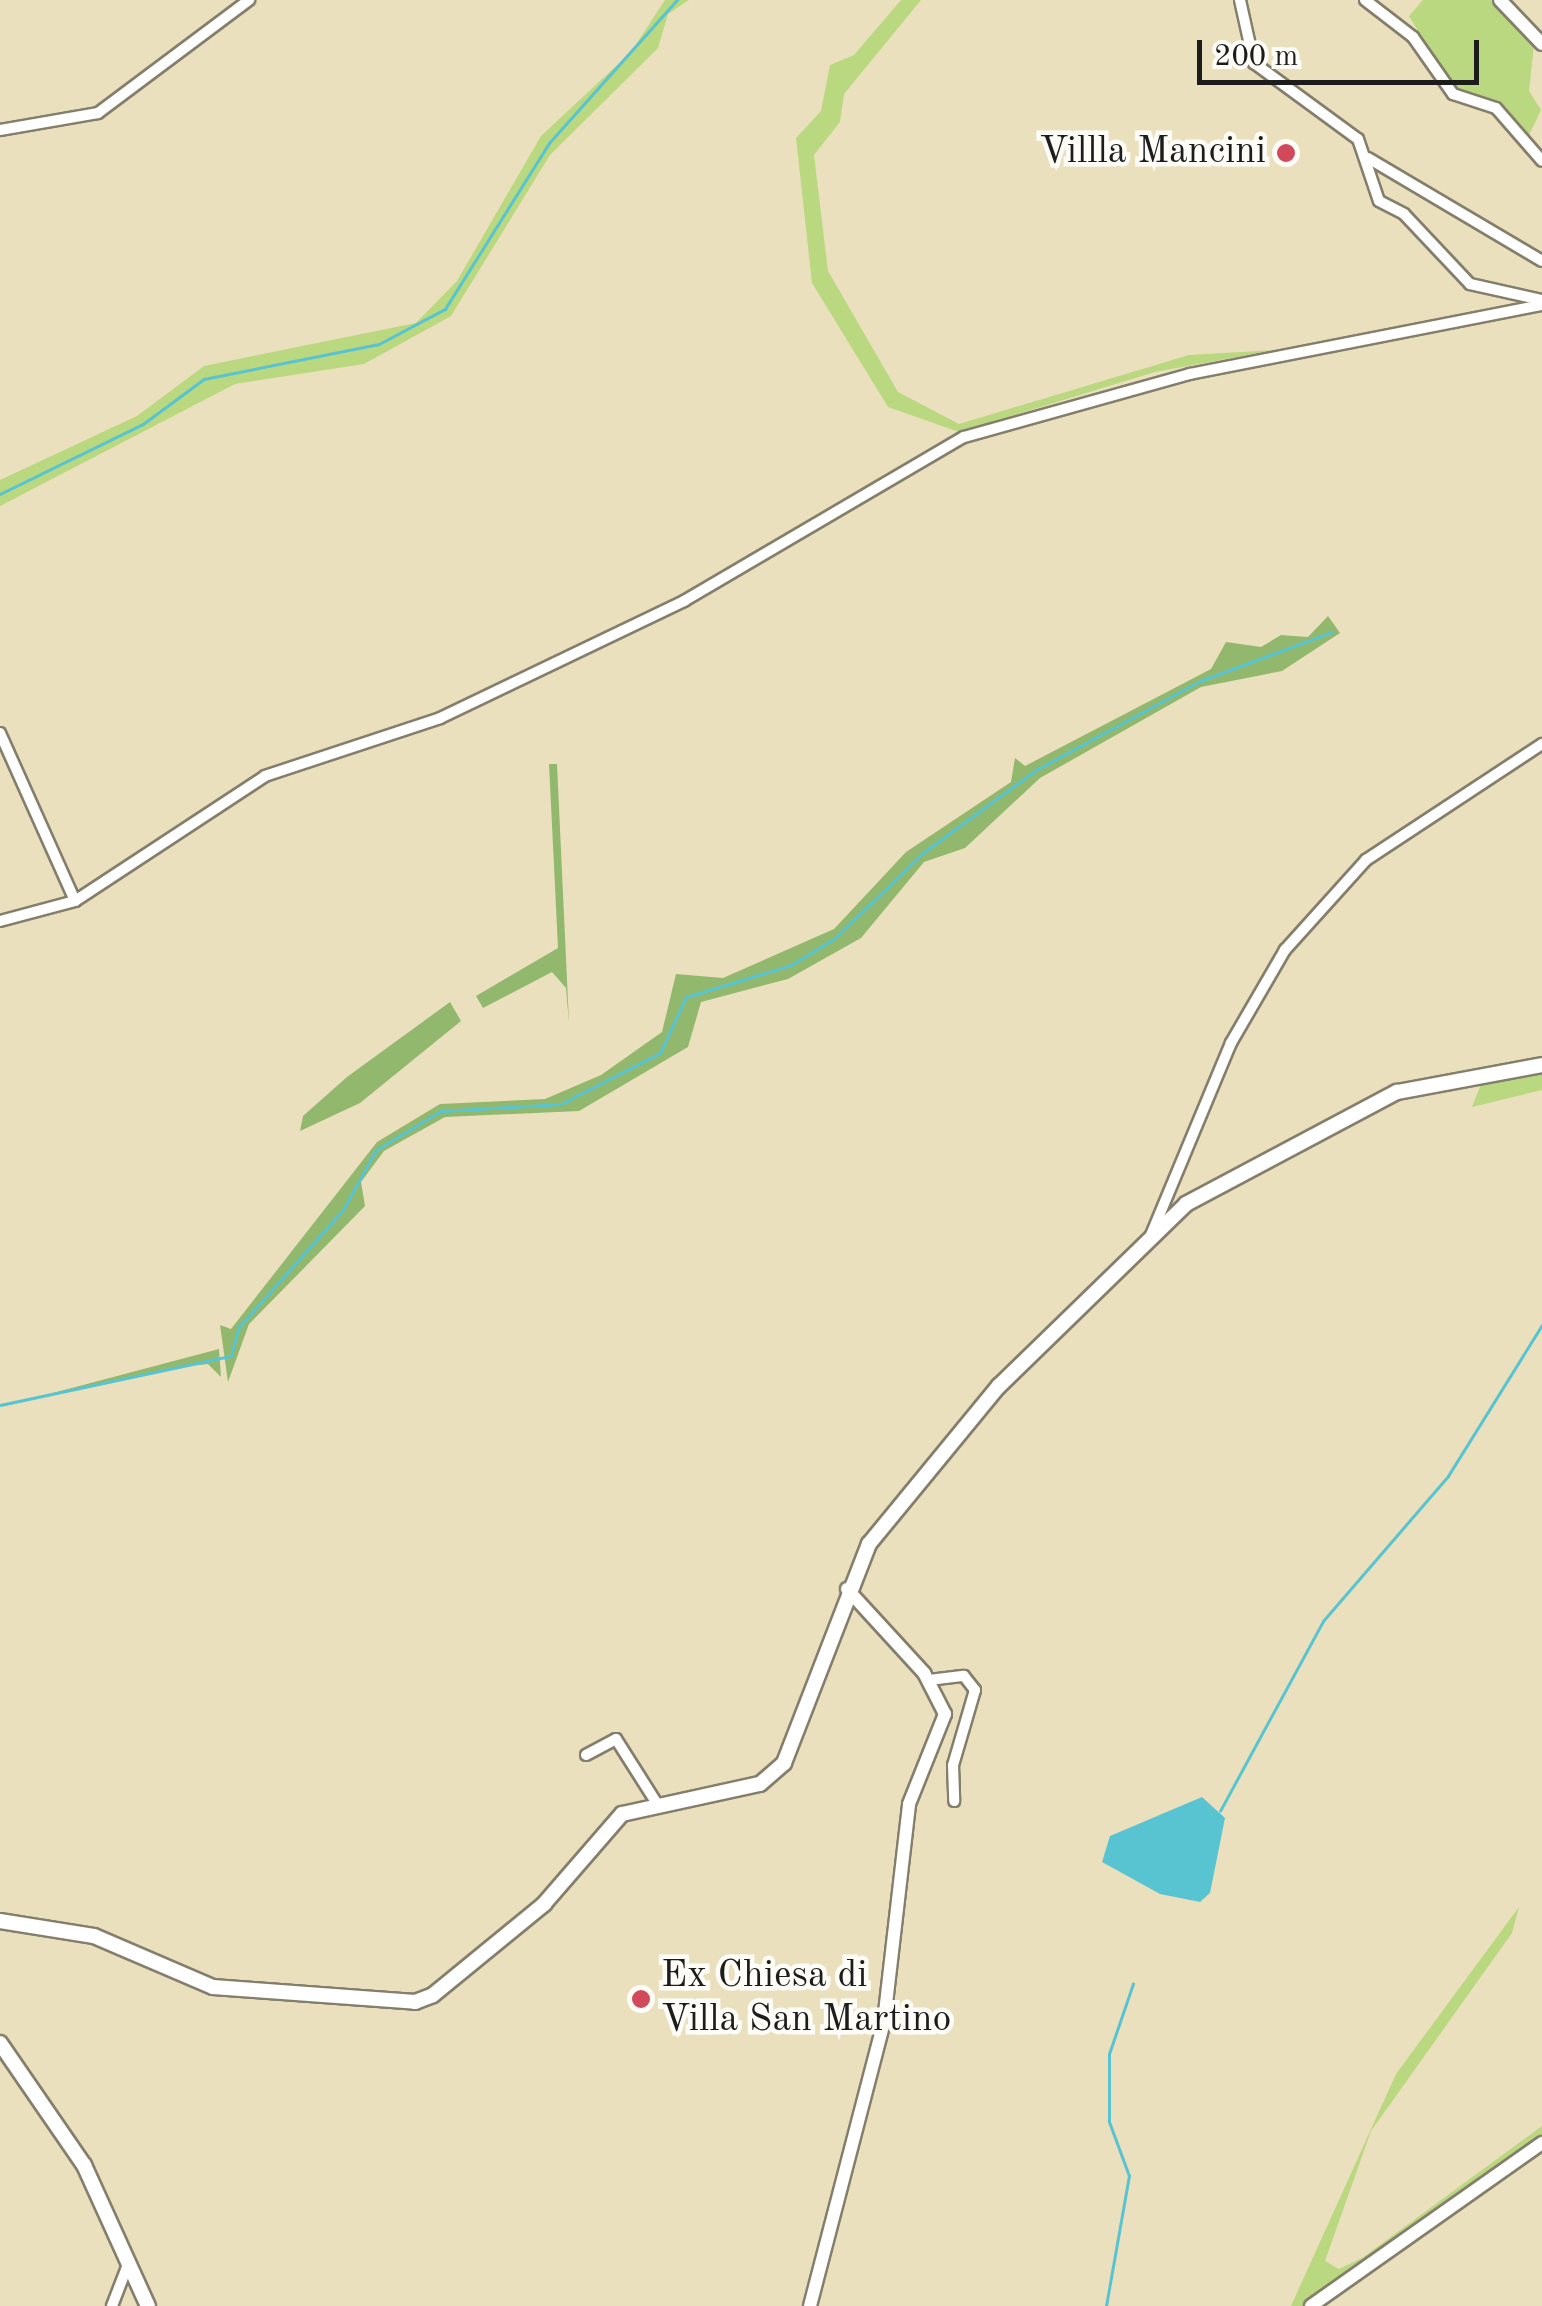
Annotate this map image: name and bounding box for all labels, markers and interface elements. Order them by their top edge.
scale bar [1202,20,1484,82]
text: 200 m [1214,42,1298,72]
place label: Villla Mancini [1039,130,1266,176]
marker: Villla Mancini [1275,142,1297,164]
place label: Ex Chiesa di Villa San Martino [661,1954,951,2044]
marker: Ex Chiesa di Villa San Martino [630,1988,652,2010]

